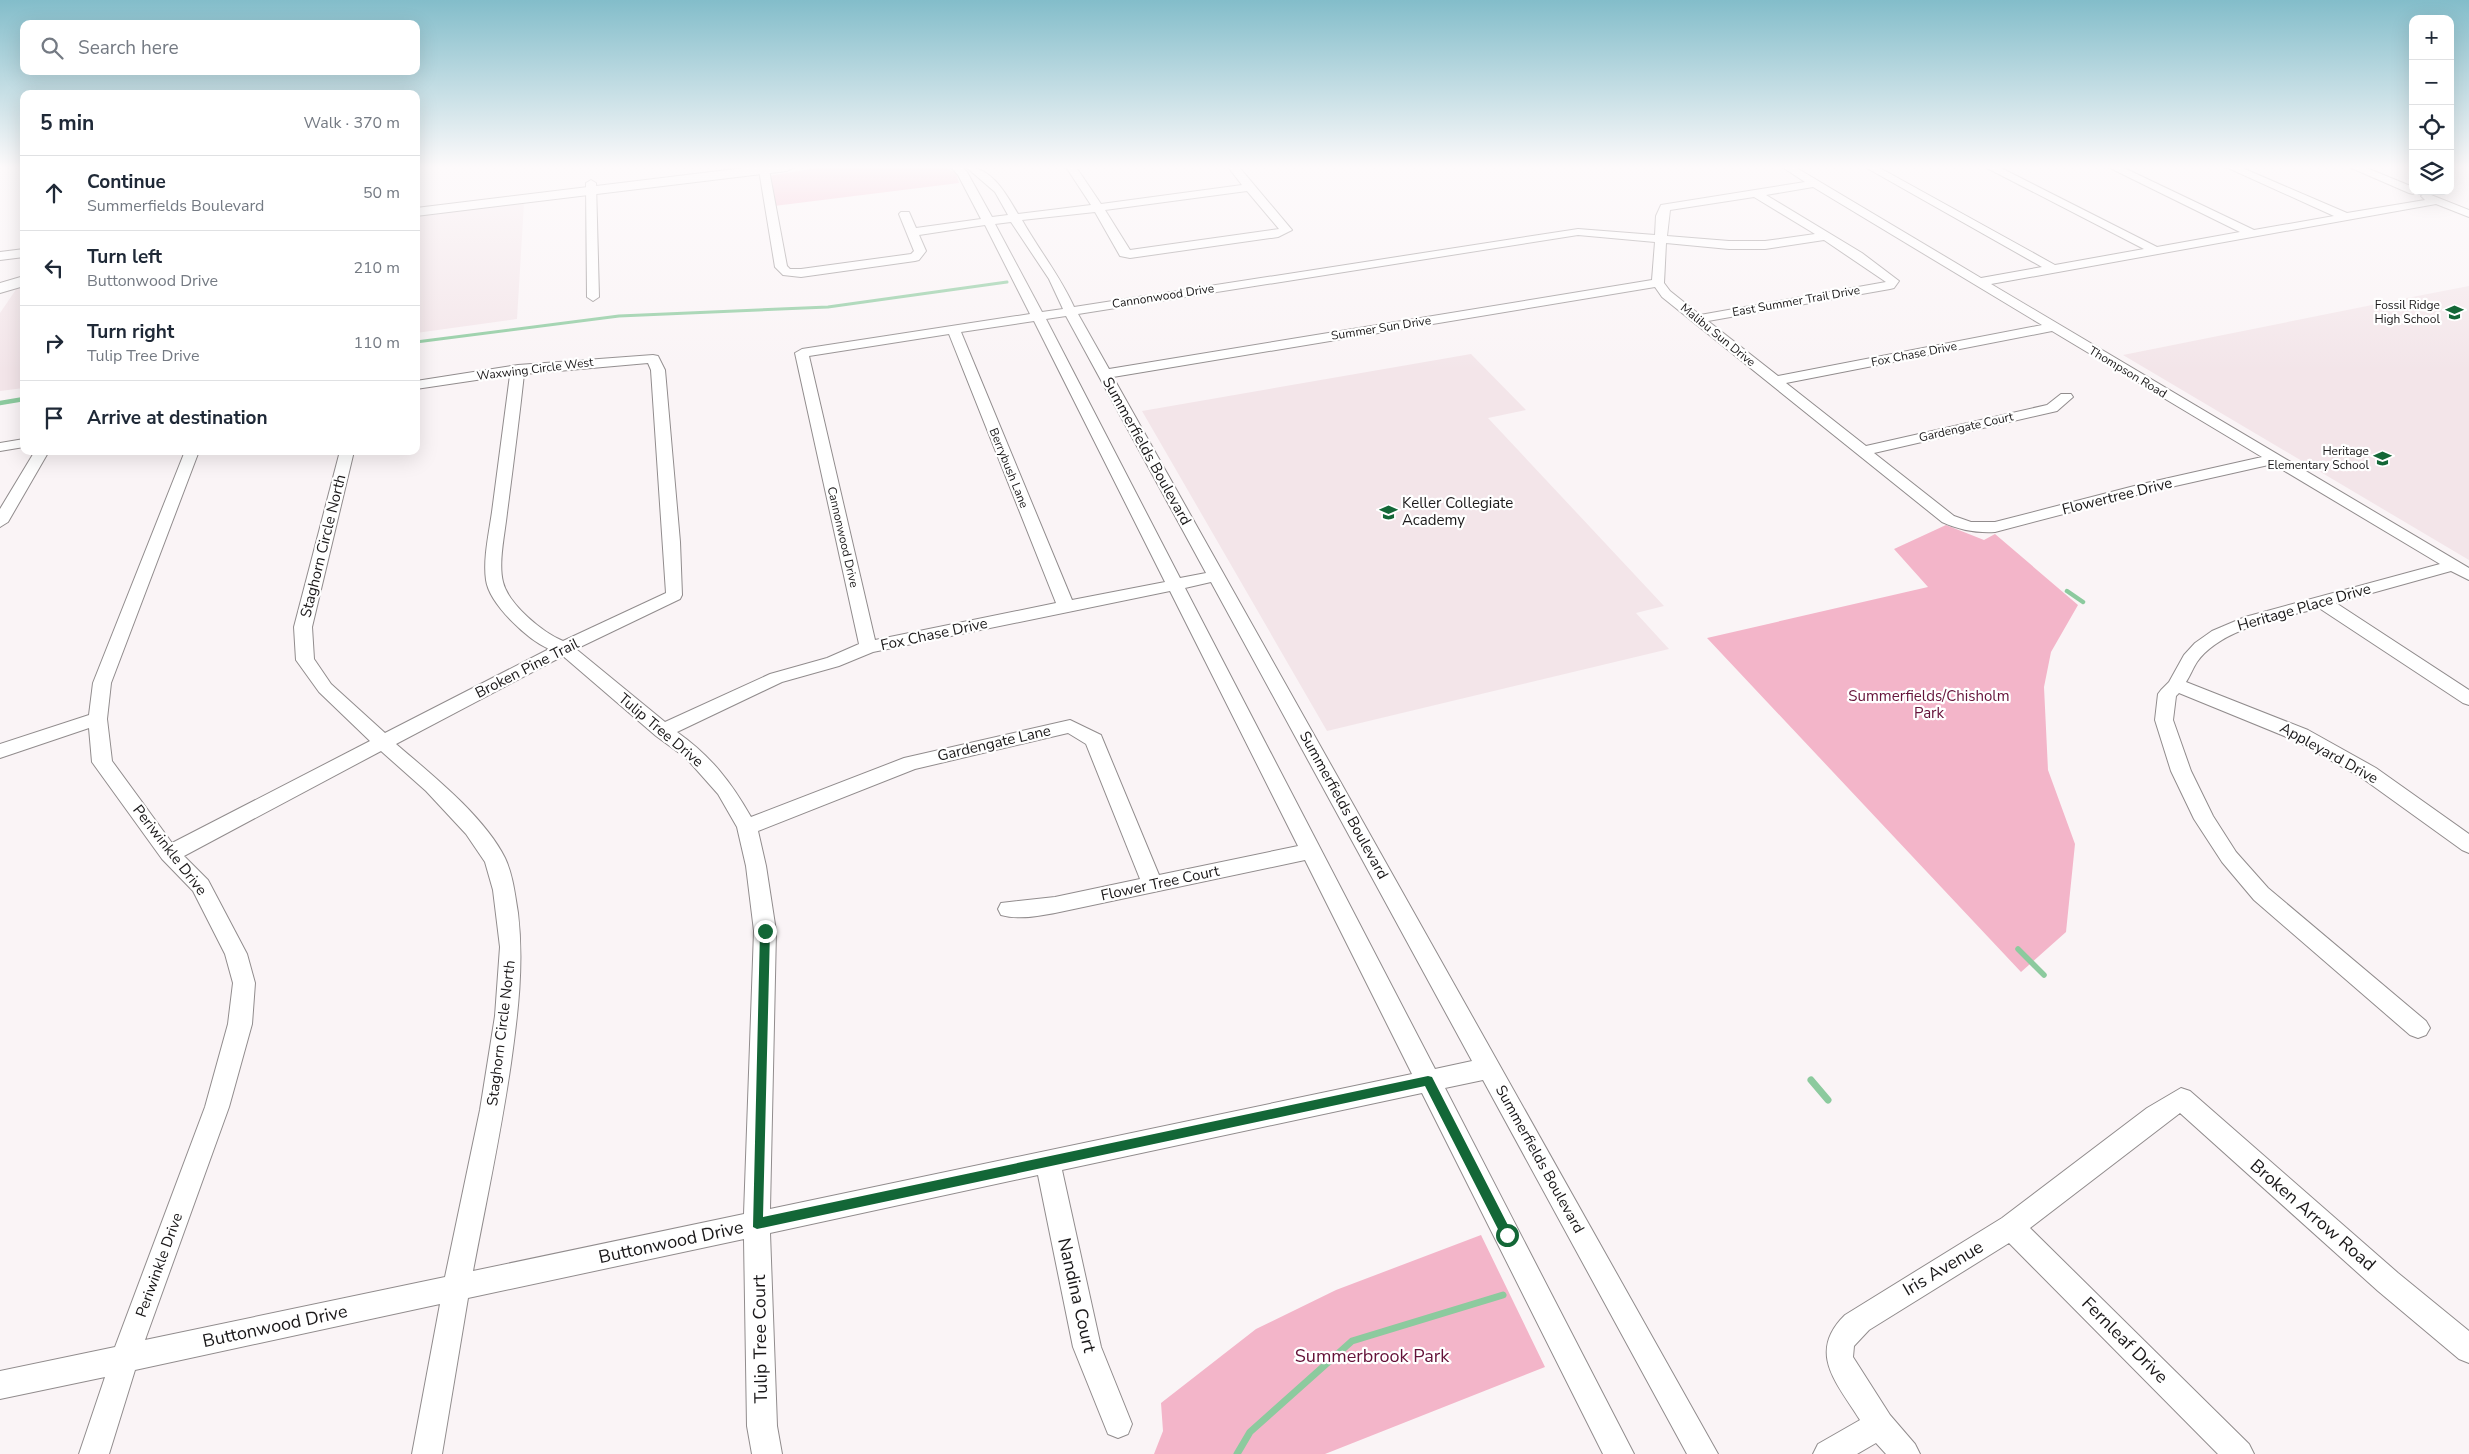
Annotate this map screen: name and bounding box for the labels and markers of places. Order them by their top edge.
place label: Fossil Ridge High School [2375,297,2440,327]
school or university icon: Fossil Ridge High School [2444,302,2464,322]
place label: Heritage Elementary School [2268,443,2369,473]
school or university icon: Heritage Elementary School [2373,448,2393,468]
place label: Keller Collegiate Academy [1402,493,1513,530]
school or university icon: Keller Collegiate Academy [1378,502,1398,522]

